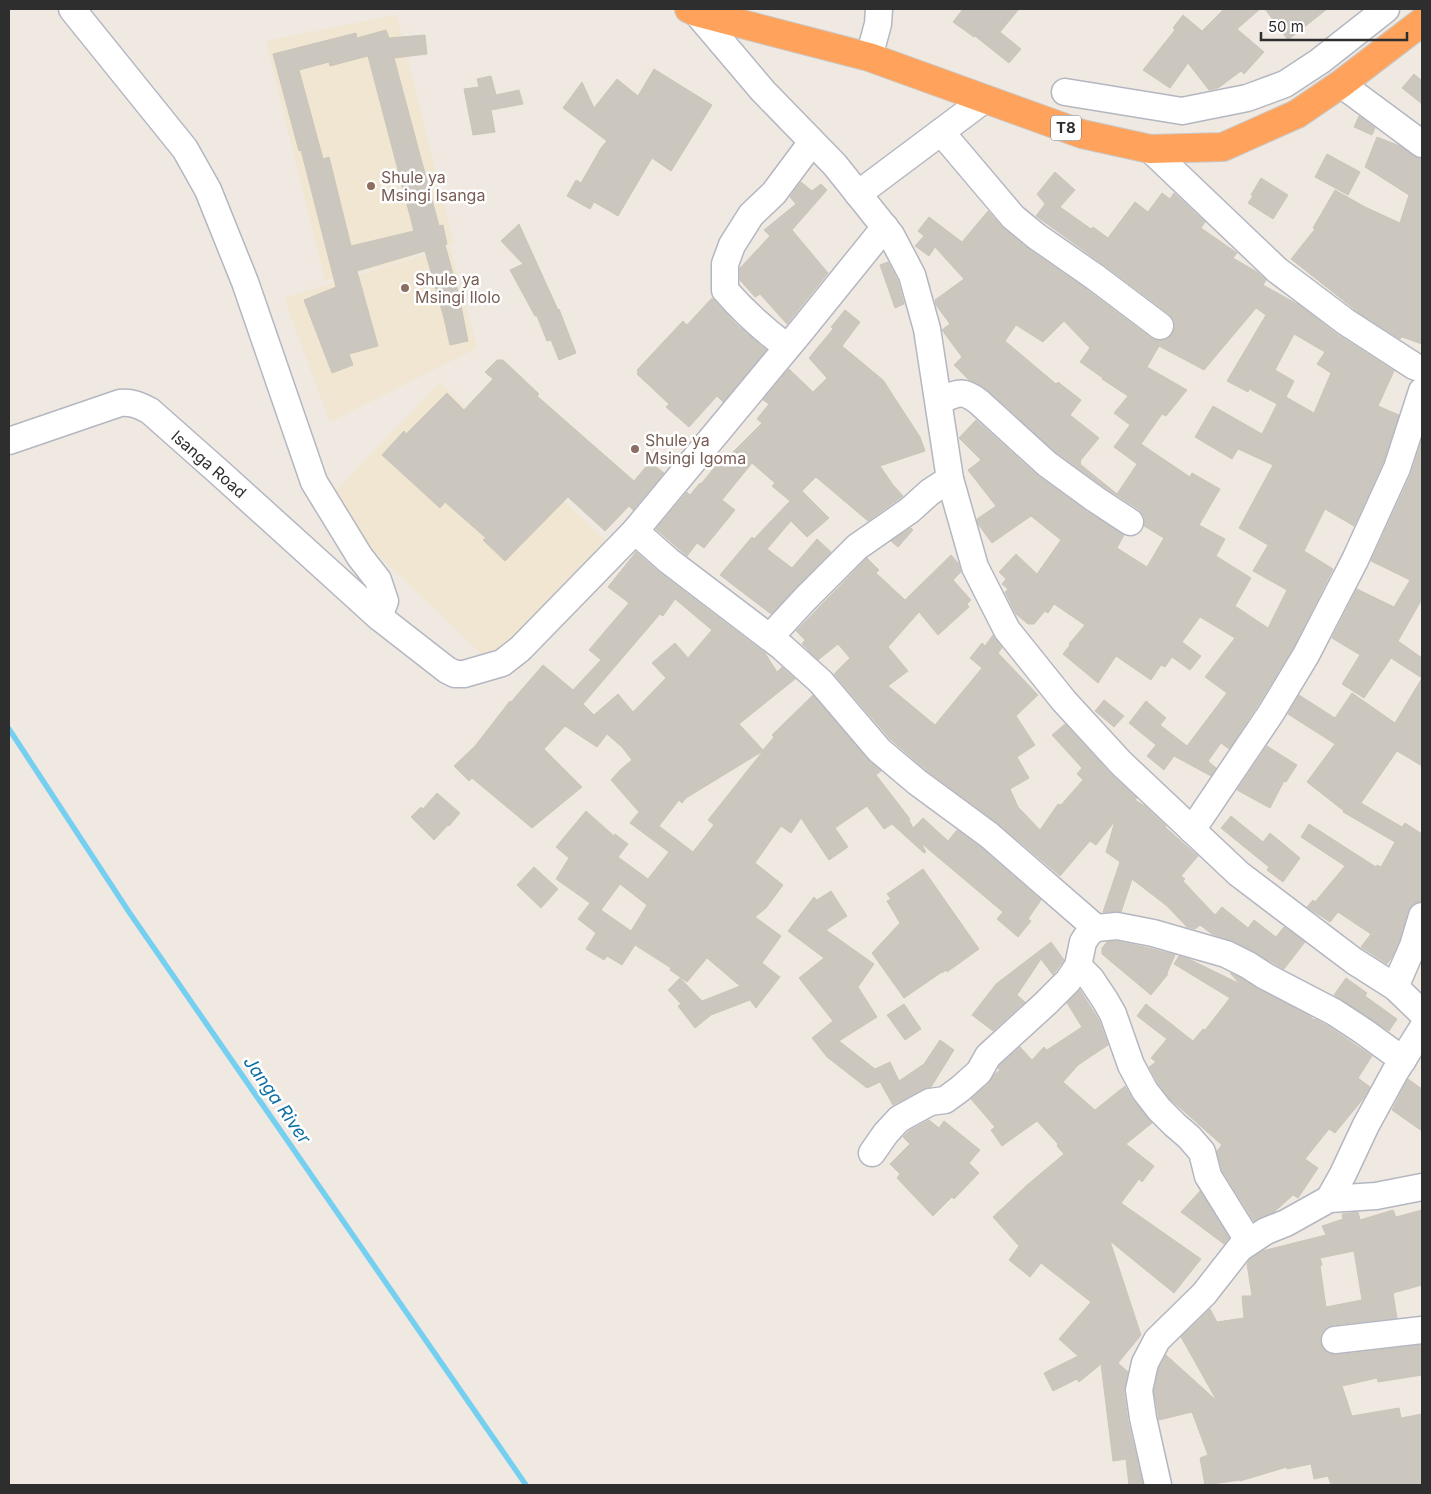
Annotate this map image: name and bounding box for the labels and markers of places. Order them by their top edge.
place label: Shule ya Msingi Isanga [381,167,485,205]
marker: Shule ya Msingi Isanga [365,180,377,192]
place label: Shule ya Msingi Ilolo [415,269,501,307]
marker: Shule ya Msingi Ilolo [399,282,411,294]
place label: Shule ya Msingi Igoma [645,430,746,468]
marker: Shule ya Msingi Igoma [629,443,641,455]

